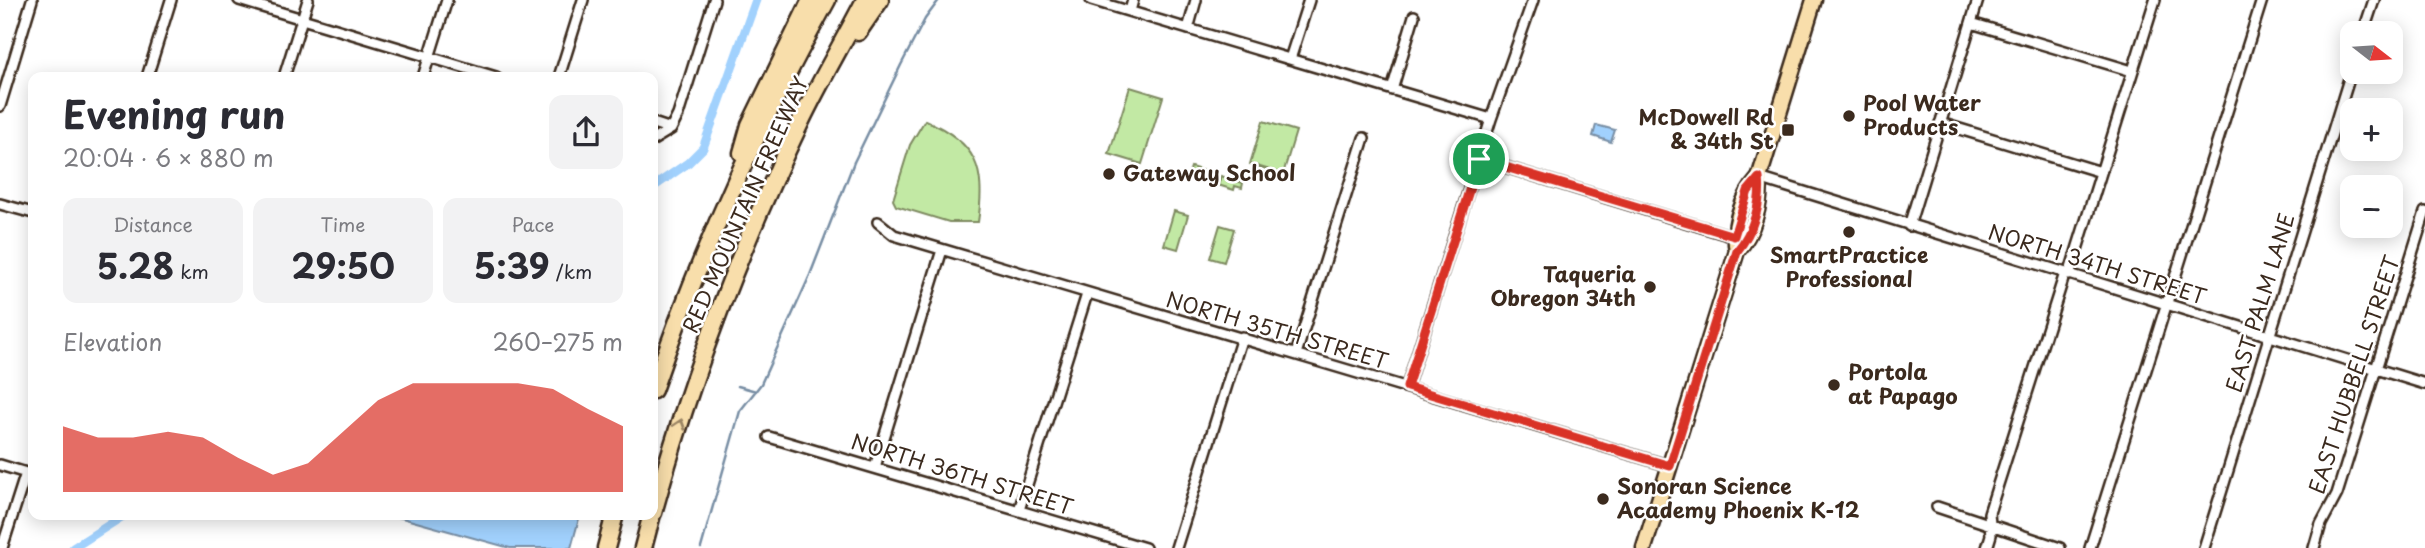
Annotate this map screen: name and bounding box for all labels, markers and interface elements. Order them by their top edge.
north arrow [2340,21,2403,84]
map controls [2340,21,2403,238]
street label: RED MOUNTAIN FREEWAY [673,71,815,338]
text: Evening run [63,85,285,142]
place label: Pool Water Products [1863,86,1981,142]
button: share [549,95,623,169]
button: + [2340,98,2403,161]
place label: McDowell Rd & 34th St [1639,100,1774,156]
marker: Pool Water Products [1841,108,1857,124]
marker: McDowell Rd & 34th St [1780,122,1796,138]
pin [1449,129,1509,189]
text: 20:04 · 6 × 880 m [63,140,274,175]
icon: arrive [1460,140,1498,178]
place label: Gateway School [1123,156,1295,188]
marker: Gateway School [1101,166,1117,182]
button: − [2340,175,2403,238]
street label: EAST PALM LANE [2217,209,2302,396]
text: Distance [113,210,193,238]
text: Time [321,210,365,238]
text: Pace [512,210,554,238]
street label: NORTH 34TH STREET [1985,215,2211,312]
marker: SmartPractice Professional [1841,224,1857,240]
text: 5.28 [97,238,174,291]
text: 29:50 [291,238,395,291]
text: 5:39 [474,238,550,291]
place label: SmartPractice Professional [1770,238,1928,294]
street label: EAST HUBBELL STREET [2299,250,2407,498]
text: km [174,257,209,285]
text: /km [550,257,592,285]
place label: Taqueria Obregon 34th [1490,257,1636,313]
marker: Taqueria Obregon 34th [1642,279,1658,295]
street label: NORTH 35TH STREET [1163,282,1393,376]
text: Elevation [63,324,162,359]
text: 260–275 m [492,324,623,359]
place label: Portola at Papago [1848,355,1958,411]
marker: Portola at Papago [1826,377,1842,393]
one-way arrow [672,418,686,431]
street label: NORTH 36TH STREET [848,424,1078,522]
place label: Sonoran Science Academy Phoenix K-12 [1616,469,1860,525]
marker: Sonoran Science Academy Phoenix K-12 [1595,491,1611,507]

